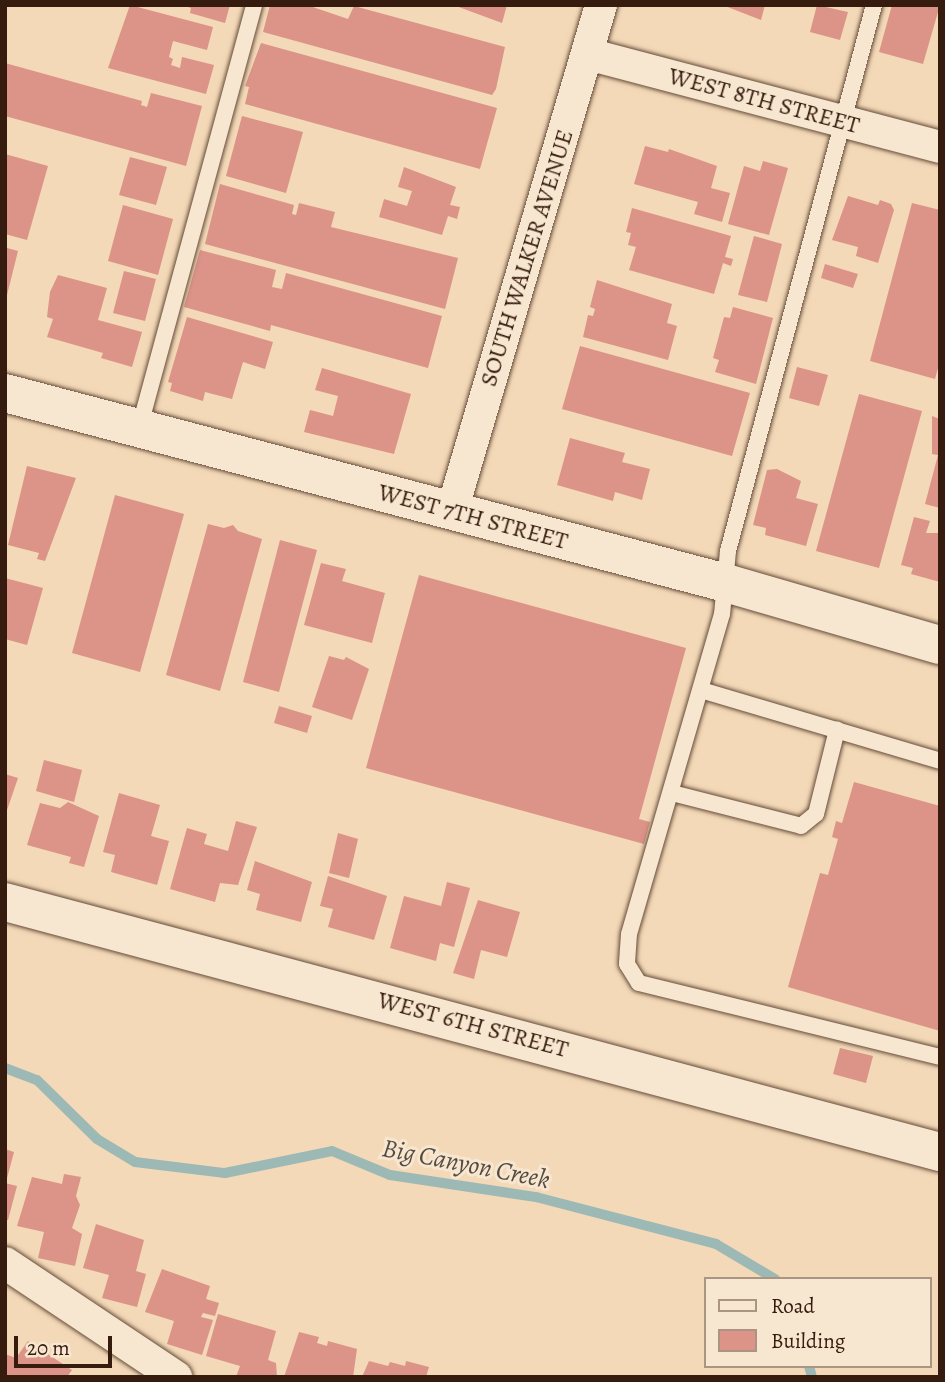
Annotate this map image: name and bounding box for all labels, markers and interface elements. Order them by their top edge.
street label: WEST 8TH STREET [665,62,863,140]
street label: SOUTH WALKER AVENUE [474,126,580,390]
street label: WEST 7TH STREET [375,478,571,556]
street label: WEST 6TH STREET [375,986,571,1064]
water label: Big Canyon Creek [380,1132,552,1196]
legend [704,1277,931,1368]
text: Road [771,1292,815,1320]
scale bar [18,1322,116,1366]
text: Building [771,1327,845,1355]
text: 20 m [27,1334,70,1362]

